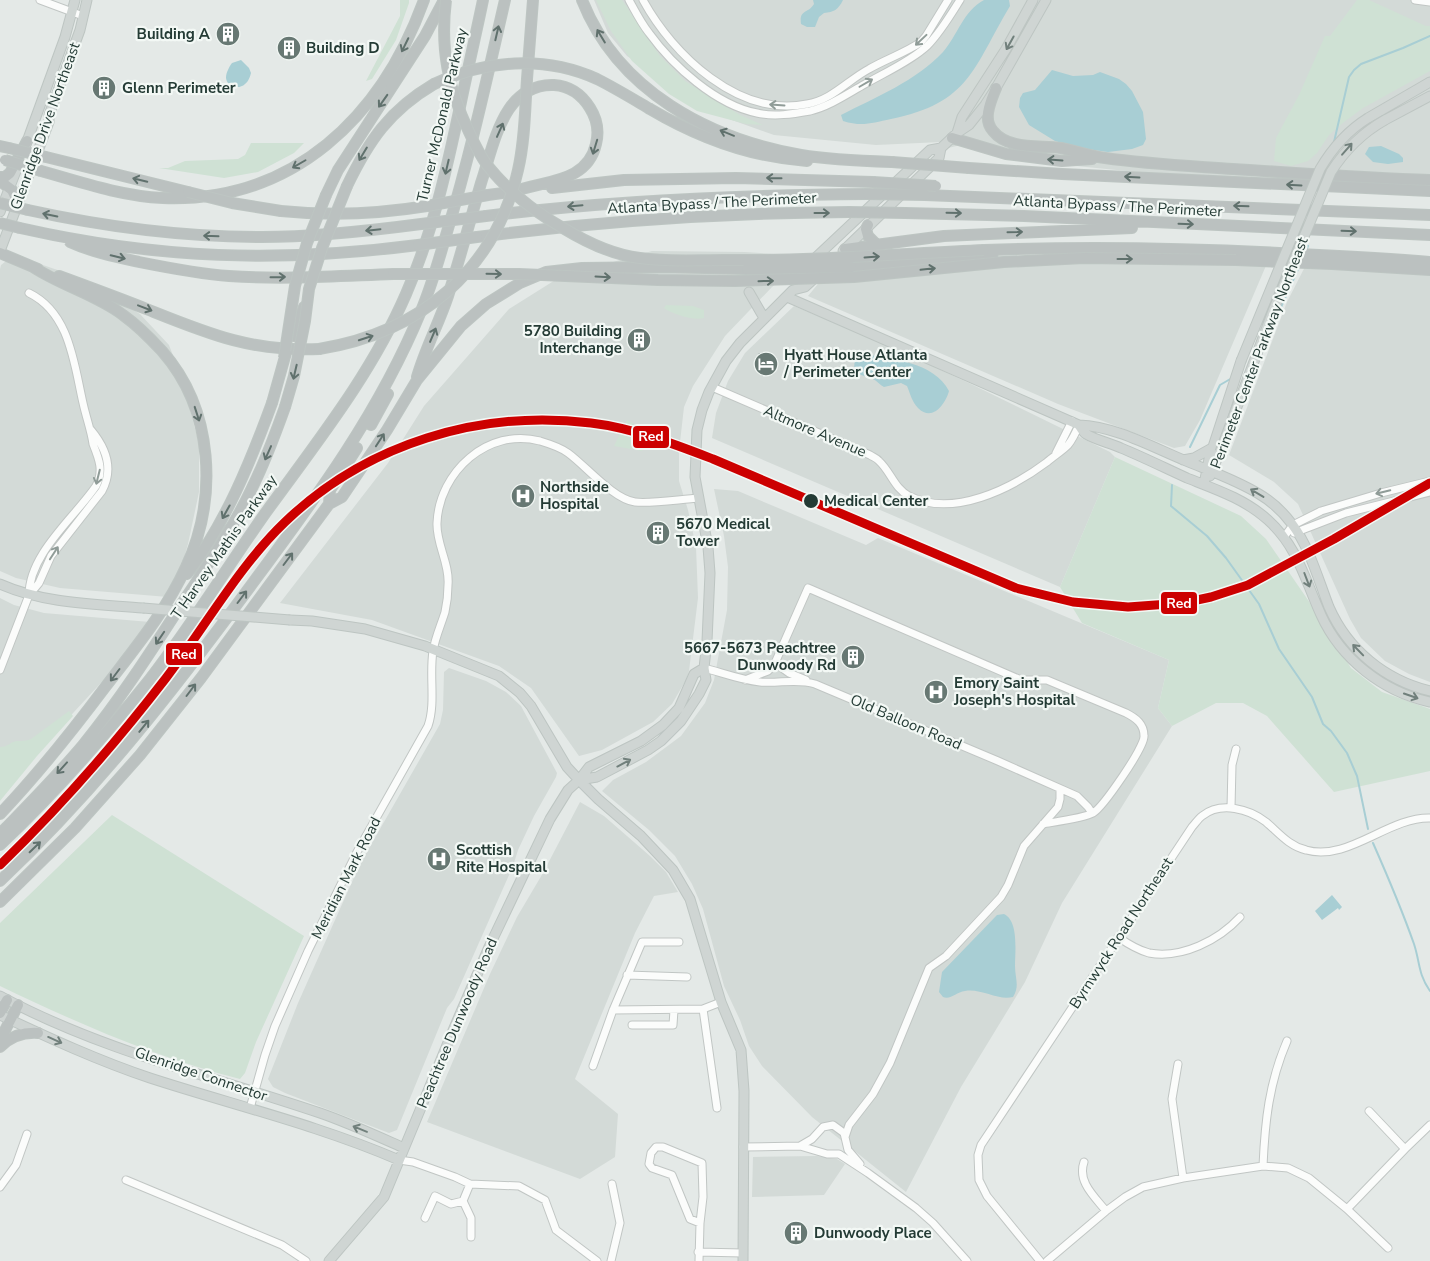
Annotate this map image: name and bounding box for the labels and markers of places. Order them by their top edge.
building icon: Building A [215,21,241,47]
place label: Building A [137,24,211,44]
building icon: Building D [276,35,302,61]
place label: Building D [306,38,380,58]
building icon: Glenn Perimeter [91,75,117,101]
place label: Glenn Perimeter [122,78,236,98]
place label: 5780 Building Interchange [524,321,622,358]
building icon: 5780 Building Interchange [626,327,652,353]
place label: Hyatt House Atlanta / Perimeter Center [783,345,928,382]
hotel icon: Hyatt House Atlanta / Perimeter Center [753,351,779,377]
place label: Northside Hospital [540,477,609,514]
hospital icon: Northside Hospital [510,483,536,509]
place label: Medical Center [824,491,928,511]
marker: Medical Center [802,492,820,510]
place label: 5670 Medical Tower [676,514,770,551]
building icon: 5670 Medical Tower [645,520,671,546]
place label: 5667-5673 Peachtree Dunwoody Rd [684,638,836,675]
building icon: 5667-5673 Peachtree Dunwoody Rd [840,644,866,670]
place label: Emory Saint Joseph's Hospital [953,673,1076,710]
hospital icon: Emory Saint Joseph's Hospital [923,679,949,705]
place label: Scottish Rite Hospital [456,840,547,877]
hospital icon: Scottish Rite Hospital [426,846,452,872]
building icon: Dunwoody Place [783,1220,809,1246]
place label: Dunwoody Place [814,1223,932,1243]

